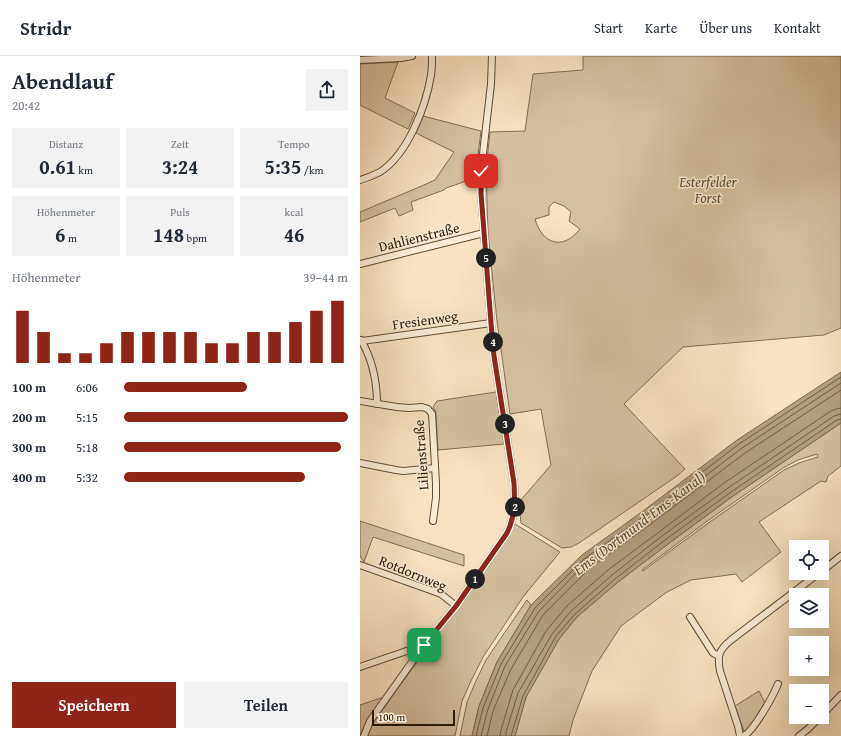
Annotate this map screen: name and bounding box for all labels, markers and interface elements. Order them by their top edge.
text: Stridr [20,14,71,42]
text: Start [594,18,623,38]
text: Karte [645,18,677,38]
text: Über uns [699,18,752,38]
text: Kontakt [774,18,821,38]
text: Abendlauf [12,65,113,97]
button: share [306,69,348,111]
text: 20:42 [12,96,40,115]
text: Distanz [49,136,83,152]
text: Zeit [171,136,189,152]
text: Tempo [278,136,310,152]
text: 0.61 [39,152,76,181]
text: 3:24 [162,152,198,181]
text: 5:35 [265,152,301,181]
pin [464,154,498,188]
icon: check [470,160,492,182]
text: km [76,162,93,178]
text: /km [301,162,323,178]
park label: Esterfelder Forst [678,172,738,208]
text: Höhenmeter [37,204,95,220]
text: Puls [170,204,190,220]
text: kcal [285,204,303,220]
street label: Dahlienstraße [376,217,462,257]
text: 6 [55,220,65,249]
text: 148 [153,220,184,249]
text: 46 [284,220,304,249]
text: m [65,230,77,246]
text: bpm [184,230,207,246]
pin: 5 [476,248,496,268]
text: 5 [483,250,489,266]
text: Höhenmeter [12,268,81,287]
text: 39–44 m [303,268,348,287]
street label: Fresienweg [391,305,459,335]
pin: 4 [483,332,503,352]
text: 4 [490,334,496,350]
text: 100 m [12,378,46,397]
text: 6:06 [76,378,98,397]
text: 200 m [12,408,46,427]
text: 5:15 [76,408,98,427]
pin: 3 [495,414,515,434]
text: 3 [502,416,508,432]
street label: Lilienstraße [409,419,433,491]
text: 300 m [12,438,46,457]
text: 5:18 [76,438,98,457]
water label: Ems (Dortmund-Ems-Kanal) [568,466,709,580]
text: 400 m [12,468,46,487]
text: 5:32 [76,468,98,487]
pin: 2 [505,497,525,517]
text: 2 [512,499,518,515]
map controls [789,540,829,724]
button: locate [789,540,829,580]
street label: Rotdornweg [376,550,450,596]
pin: 1 [465,569,485,589]
text: 1 [472,571,478,587]
button: layers [789,588,829,628]
pin [407,628,441,662]
icon: arrive [413,634,435,656]
button: + [789,636,829,676]
button: Speichern [12,682,176,728]
button: Teilen [184,682,348,728]
button: − [789,684,829,724]
scale bar [372,708,455,727]
text: 100 m [378,709,405,725]

